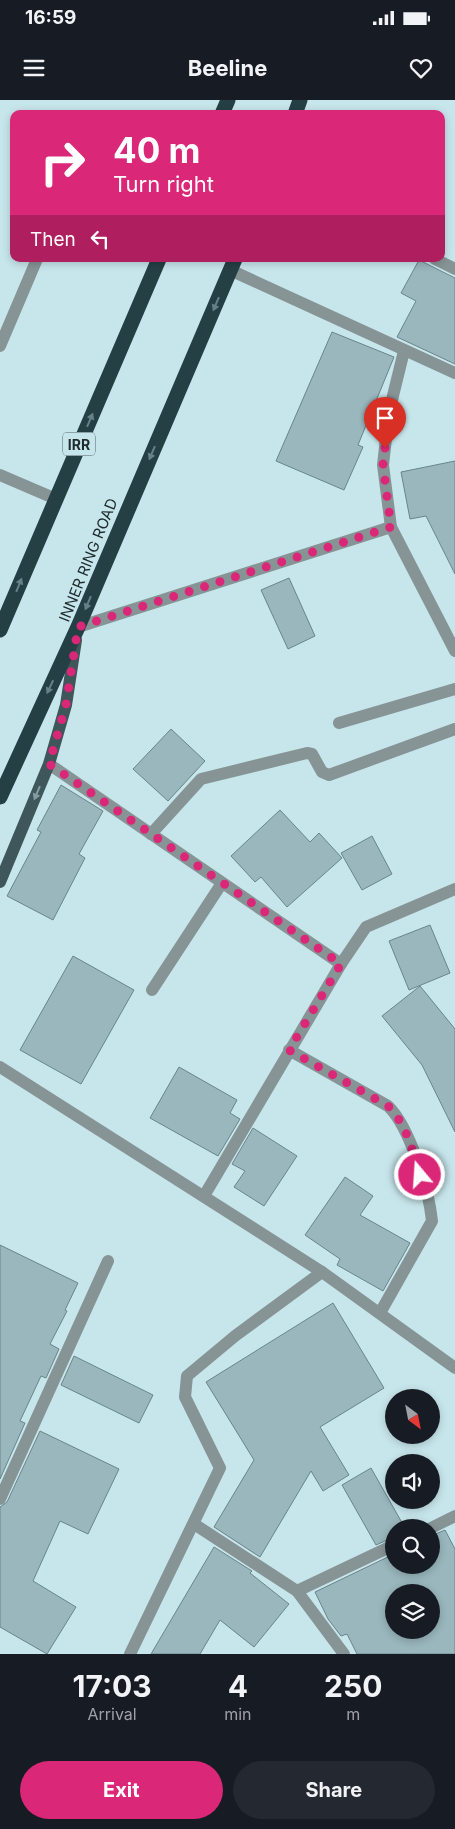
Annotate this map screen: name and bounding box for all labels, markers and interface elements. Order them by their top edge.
text: 16:59 [25,6,76,29]
icon: menu [20,54,48,82]
icon: heart [407,54,435,82]
text: Beeline [188,55,267,81]
text: 40 m [113,129,201,171]
icon: right [30,130,95,195]
text: Turn right [113,171,214,197]
icon: left [86,225,114,253]
text: Then [30,228,76,251]
one-way arrow [211,297,219,311]
pin [364,397,406,448]
icon: arrive [371,404,399,432]
one-way arrow [86,413,94,427]
road number: IRR [63,432,95,456]
one-way arrow [147,446,155,460]
street label: INNER RING ROAD [55,495,121,625]
one-way arrow [16,578,24,592]
one-way arrow [84,596,92,610]
one-way arrow [46,680,54,694]
one-way arrow [32,786,40,800]
position arrow [393,1148,445,1200]
north arrow [385,1389,440,1444]
map controls [385,1389,440,1639]
button: sound [385,1454,440,1509]
button: search [385,1519,440,1574]
button: layers [385,1584,440,1639]
text: 17:03 [73,1668,152,1704]
text: 4 [228,1668,248,1704]
text: 250 [324,1668,382,1704]
text: Arrival [87,1704,137,1724]
text: min [224,1704,251,1724]
text: m [346,1704,360,1724]
button: Exit [20,1761,223,1819]
button: Share [233,1761,435,1819]

